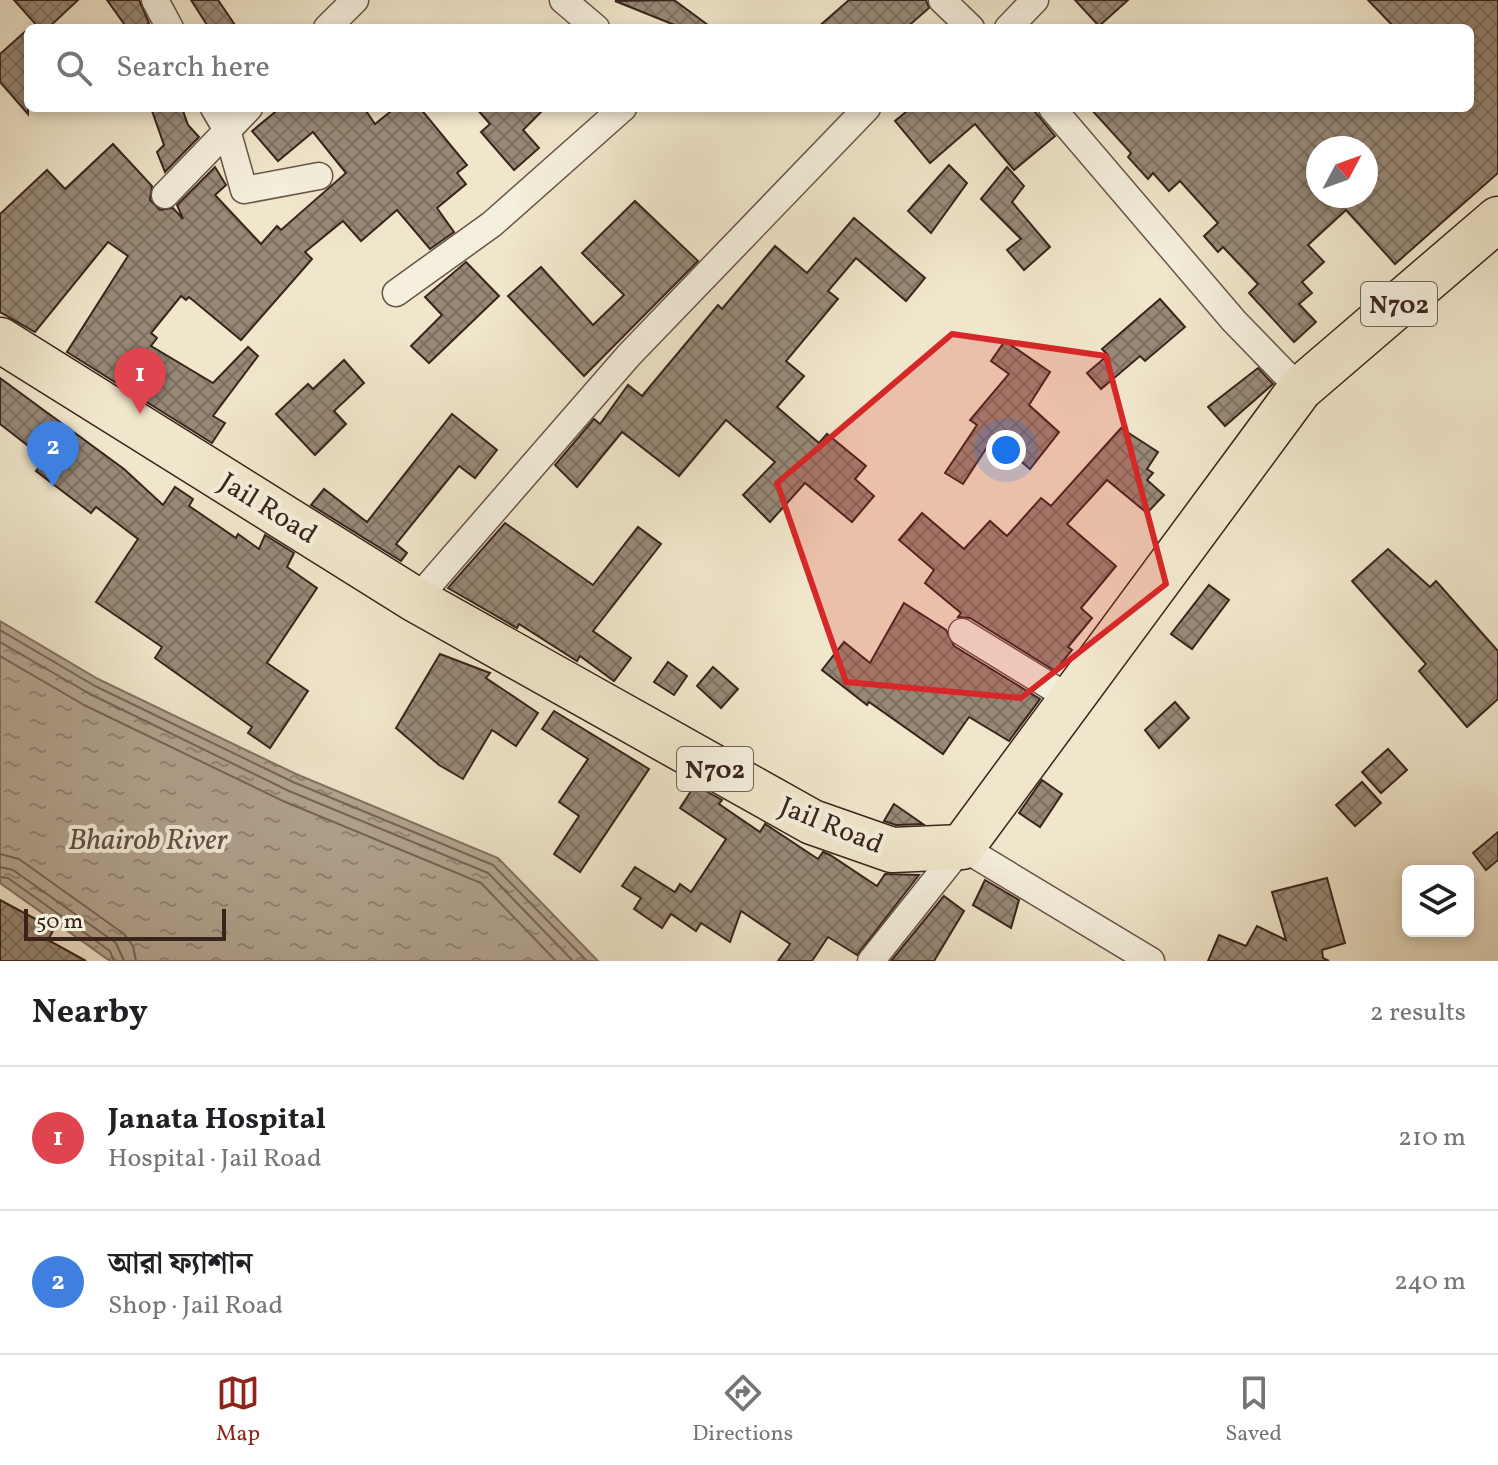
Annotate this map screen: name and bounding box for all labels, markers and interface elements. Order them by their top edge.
search box [24,24,1474,112]
icon: search [52,46,96,90]
text: Search here [116,47,270,89]
north arrow [1306,136,1378,208]
road number: N702 [1361,282,1437,326]
pin: 1 [114,348,166,414]
pin: 2 [27,421,79,487]
your location [986,430,1026,470]
street label: Jail Road [211,464,324,554]
road number: N702 [677,747,753,791]
street label: Jail Road [773,788,889,865]
water label: Bhairob River [68,820,228,862]
map controls [1402,865,1474,937]
button: layers [1402,865,1474,937]
scale bar [24,905,226,941]
text: 50 m [36,907,83,938]
text: Nearby [32,990,148,1037]
text: 2 results [1370,995,1466,1031]
text: Janata Hospital [108,1099,326,1141]
text: 1 [53,1120,63,1156]
text: 210 m [1398,1120,1466,1156]
text: Hospital · Jail Road [108,1141,322,1177]
text: আরা ফ্যাশান [108,1244,252,1286]
text: 2 [51,1264,65,1300]
text: 240 m [1394,1264,1466,1300]
text: Shop · Jail Road [108,1288,283,1324]
tab: Map [216,1371,260,1450]
tab: Directions [692,1371,793,1450]
tab: Saved [1225,1371,1282,1450]

